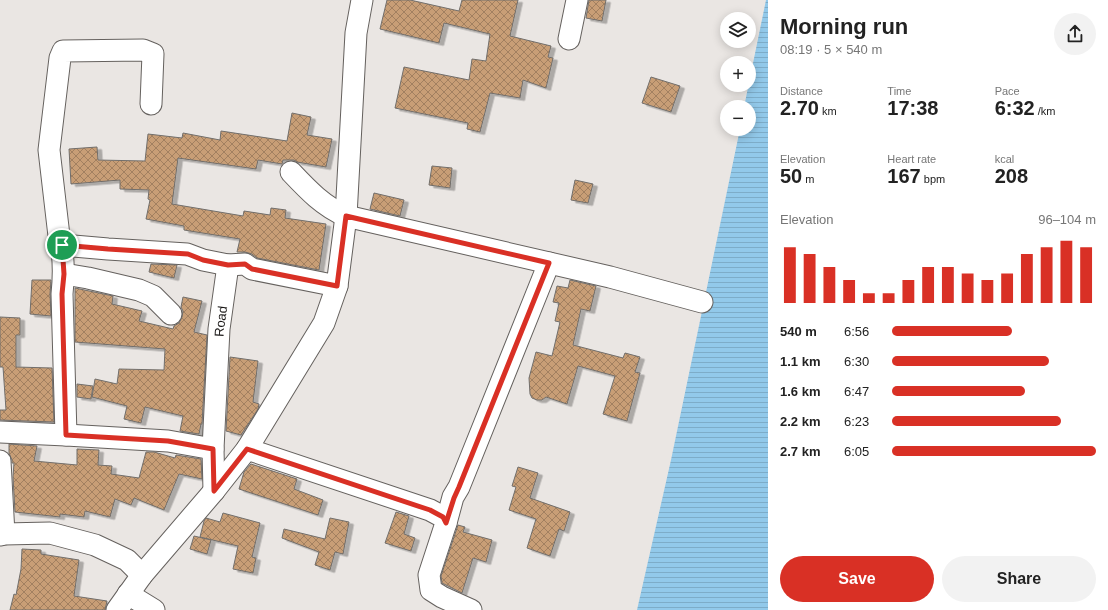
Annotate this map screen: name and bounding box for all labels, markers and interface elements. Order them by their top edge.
map controls [720,12,756,136]
button: layers [720,12,756,48]
button: share [1054,13,1096,55]
text: Morning run [780,14,908,39]
text: 08:19 · 5 × 540 m [780,42,882,57]
button: + [720,56,756,92]
text: Distance [780,85,823,97]
text: Time [887,85,911,97]
text: Pace [995,85,1020,97]
text: 2.70 [780,97,819,119]
text: 17:38 [887,97,938,119]
text: 6:32 [995,97,1035,119]
button: − [720,100,756,136]
text: km [819,105,837,117]
text: /km [1035,105,1055,117]
text: Elevation [780,153,825,165]
text: Heart rate [887,153,936,165]
text: kcal [995,153,1014,165]
text: 50 [780,165,802,187]
text: 167 [887,165,921,187]
text: 208 [995,165,1028,187]
text: m [802,173,814,185]
text: bpm [921,173,945,185]
text: Elevation [780,212,833,227]
text: 96–104 m [1038,212,1096,227]
pin [45,228,79,262]
icon: arrive [51,234,73,256]
street label: Road [212,305,230,337]
text: 540 m [780,324,817,339]
text: 6:56 [844,324,869,339]
text: 1.1 km [780,354,820,369]
text: 6:30 [844,354,869,369]
text: 1.6 km [780,384,820,399]
text: 6:47 [844,384,869,399]
text: 2.2 km [780,414,820,429]
text: 6:23 [844,414,869,429]
text: 2.7 km [780,444,820,459]
text: 6:05 [844,444,869,459]
button: Save [780,556,934,602]
button: Share [942,556,1096,602]

